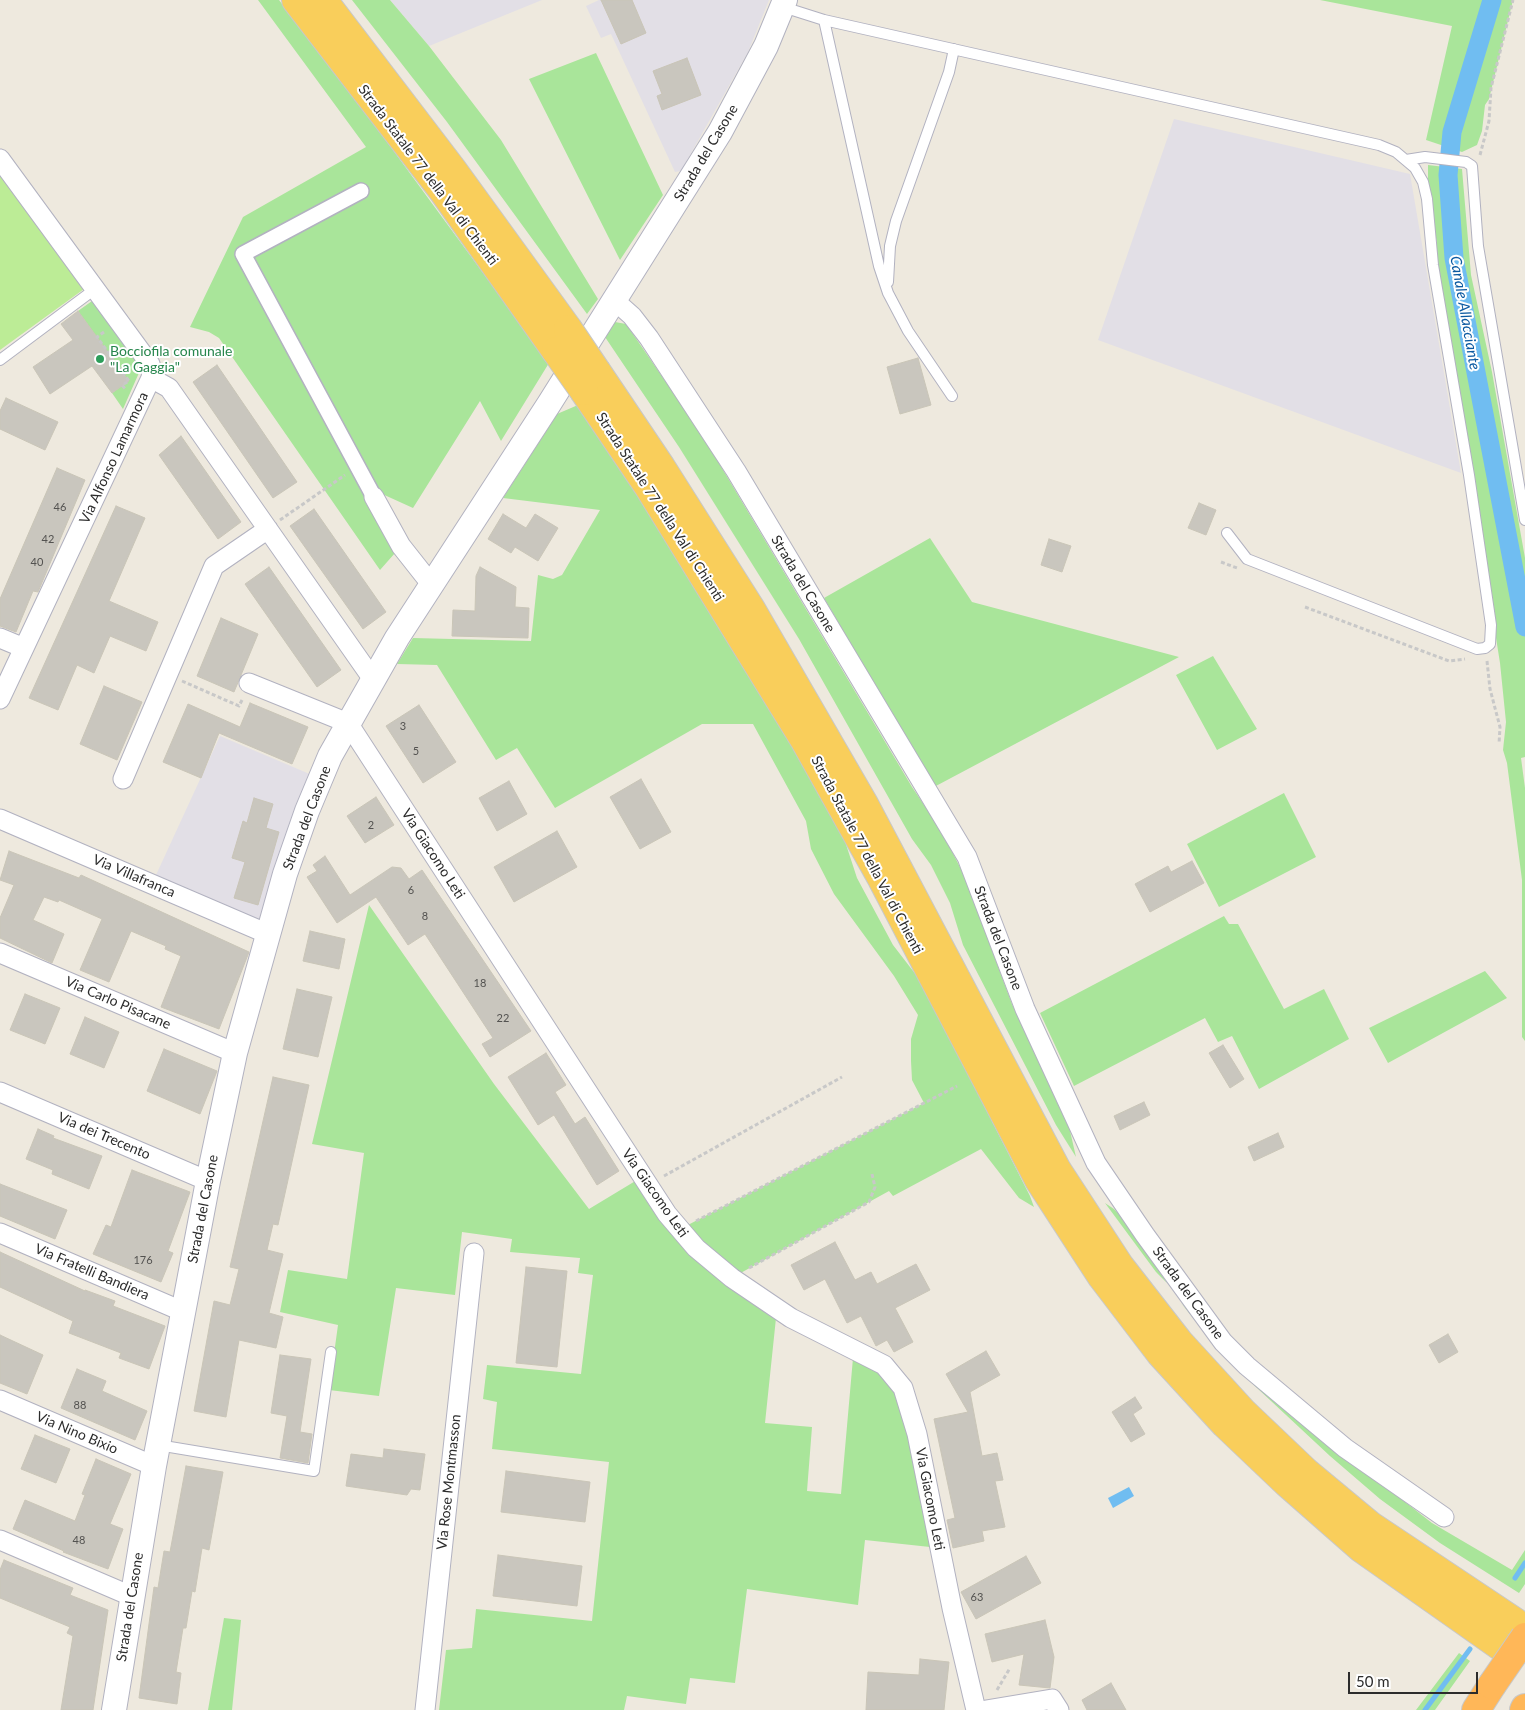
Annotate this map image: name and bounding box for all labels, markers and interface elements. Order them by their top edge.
street label: Strada Statale 77 della Val di Chienti [355,81,501,269]
street label: Strada del Casone [670,101,742,205]
water label: Canale Allacciante [1446,255,1484,371]
place label: Bocciofila comunale "La Gaggia" [110,343,232,376]
marker: Bocciofila comunale "La Gaggia" [94,353,106,365]
street label: Via Alfonso Lamarmora [76,390,152,526]
street label: Strada Statale 77 della Val di Chienti [593,410,727,604]
house number: 46 [54,500,66,514]
house number: 42 [42,532,54,546]
street label: Strada del Casone [767,532,839,636]
house number: 40 [31,555,43,569]
house number: 3 [400,719,406,733]
house number: 5 [413,744,419,758]
street label: Strada Statale 77 della Val di Chienti [808,753,926,957]
street label: Strada del Casone [279,764,335,872]
street label: Via Giacomo Leti [398,806,468,902]
house number: 2 [368,818,374,832]
street label: Via Villafranca [90,851,178,901]
house number: 6 [408,883,414,897]
street label: Strada del Casone [970,884,1026,992]
house number: 8 [422,909,428,923]
street label: Via Carlo Pisacane [63,973,173,1033]
house number: 18 [474,976,486,990]
house number: 22 [497,1011,509,1025]
street label: Via dei Trecento [55,1109,153,1163]
street label: Via Giacomo Leti [618,1146,692,1240]
street label: Strada del Casone [184,1153,222,1265]
street label: Via Fratelli Bandiera [32,1240,152,1304]
street label: Strada del Casone [1149,1243,1227,1343]
house number: 176 [133,1253,153,1267]
house number: 88 [74,1398,86,1412]
street label: Via Nino Bixio [34,1408,120,1458]
street label: Via Rose Montmasson [434,1413,464,1551]
street label: Via Giacomo Leti [912,1446,948,1552]
house number: 48 [73,1533,85,1547]
street label: Strada del Casone [113,1551,147,1663]
house number: 63 [971,1590,983,1604]
scale bar [1350,1662,1480,1694]
text: 50 m [1356,1672,1390,1690]

